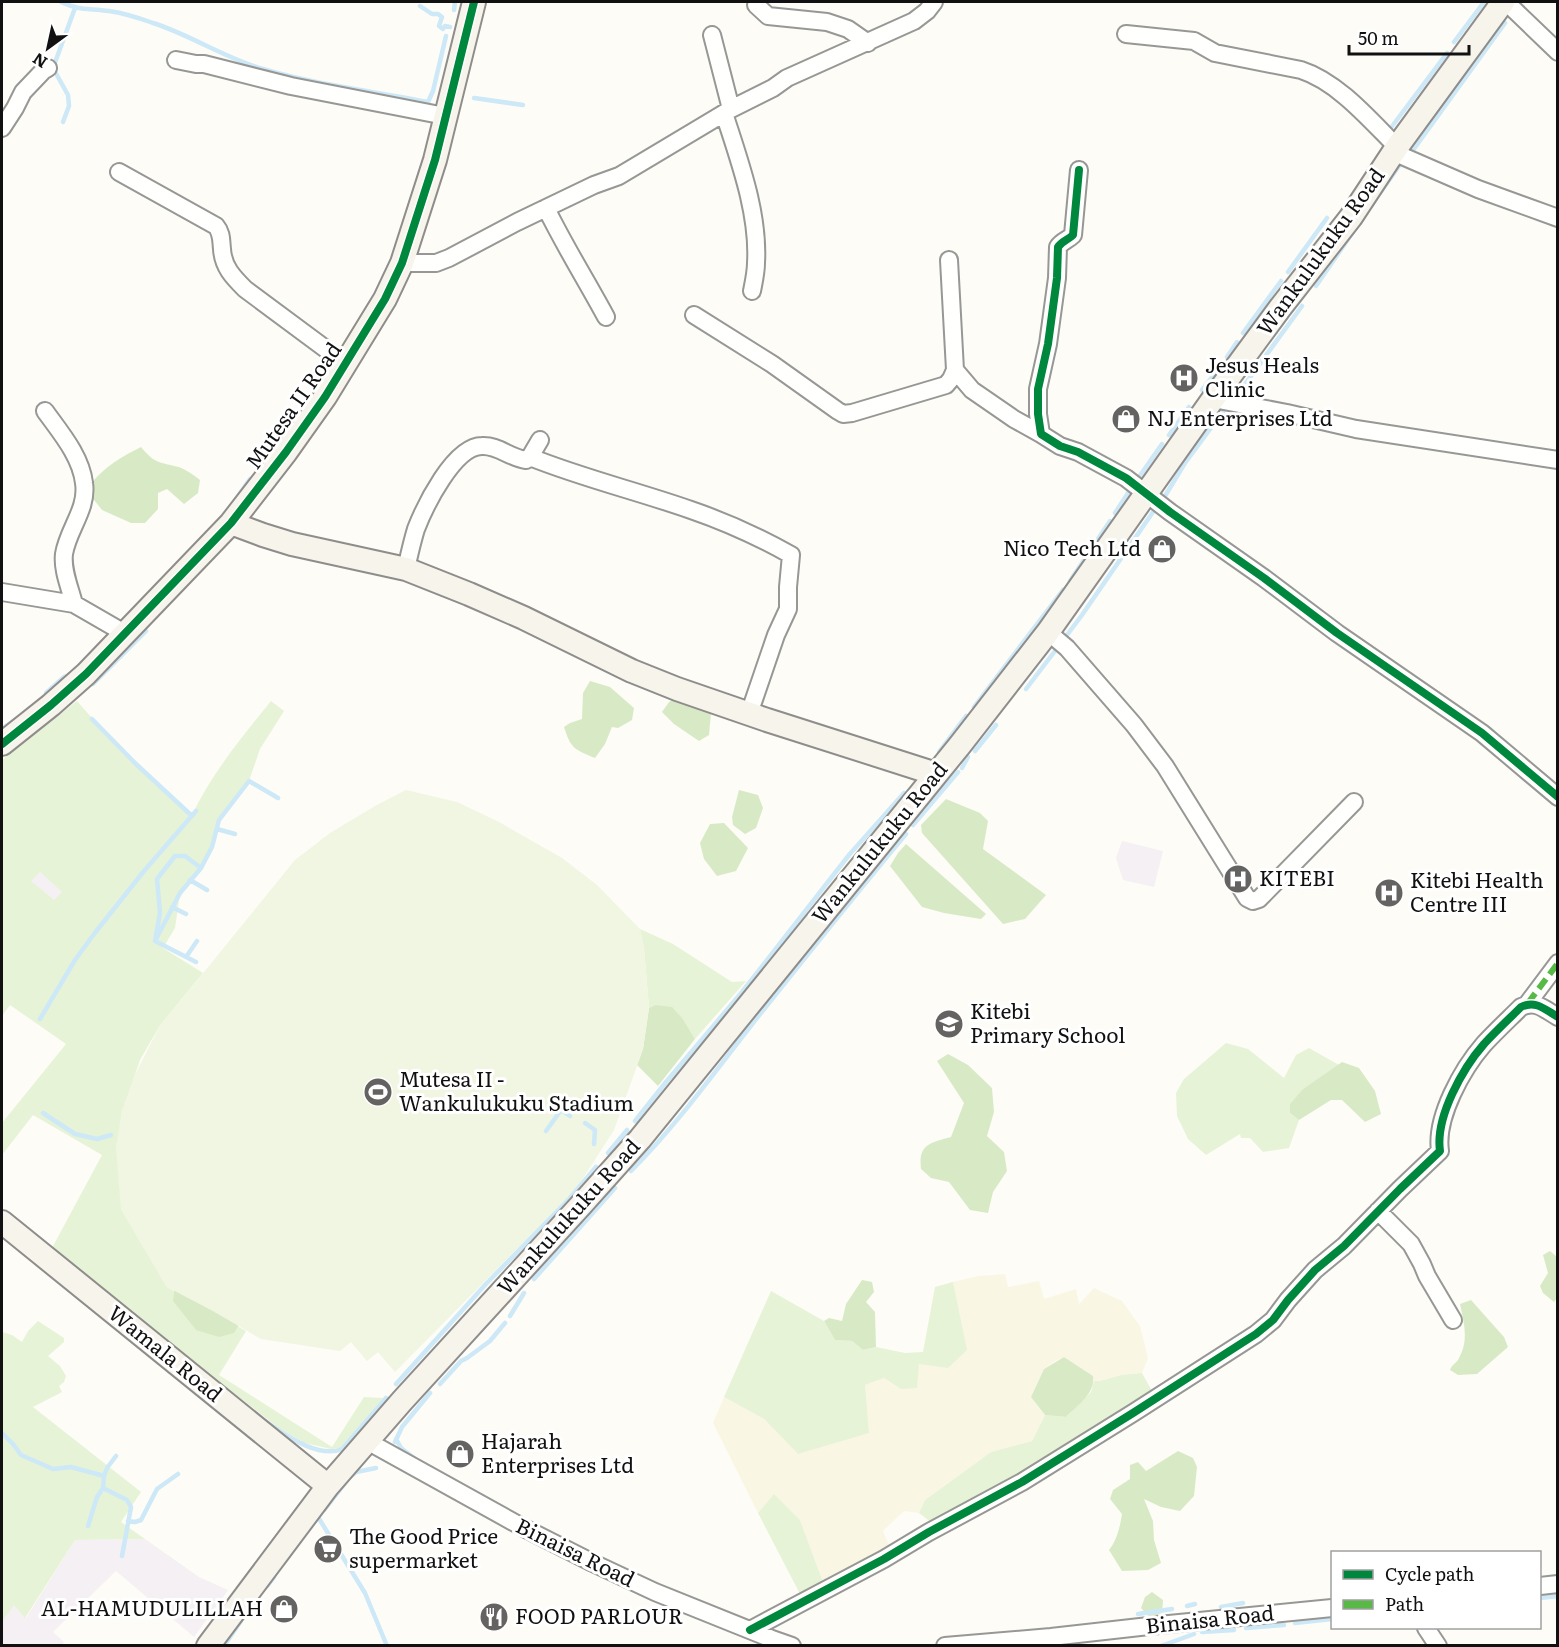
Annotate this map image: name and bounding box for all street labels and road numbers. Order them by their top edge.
street label: Wankulukuku Road [1248,160,1391,341]
street label: Mutesa II Road [237,335,347,474]
street label: Wankulukuku Road [803,754,953,929]
street label: Wankulukuku Road [489,1130,646,1300]
street label: Wamala Road [103,1296,230,1408]
street label: Binaisa Road [511,1509,641,1593]
street label: Binaisa Road [1144,1595,1276,1640]

